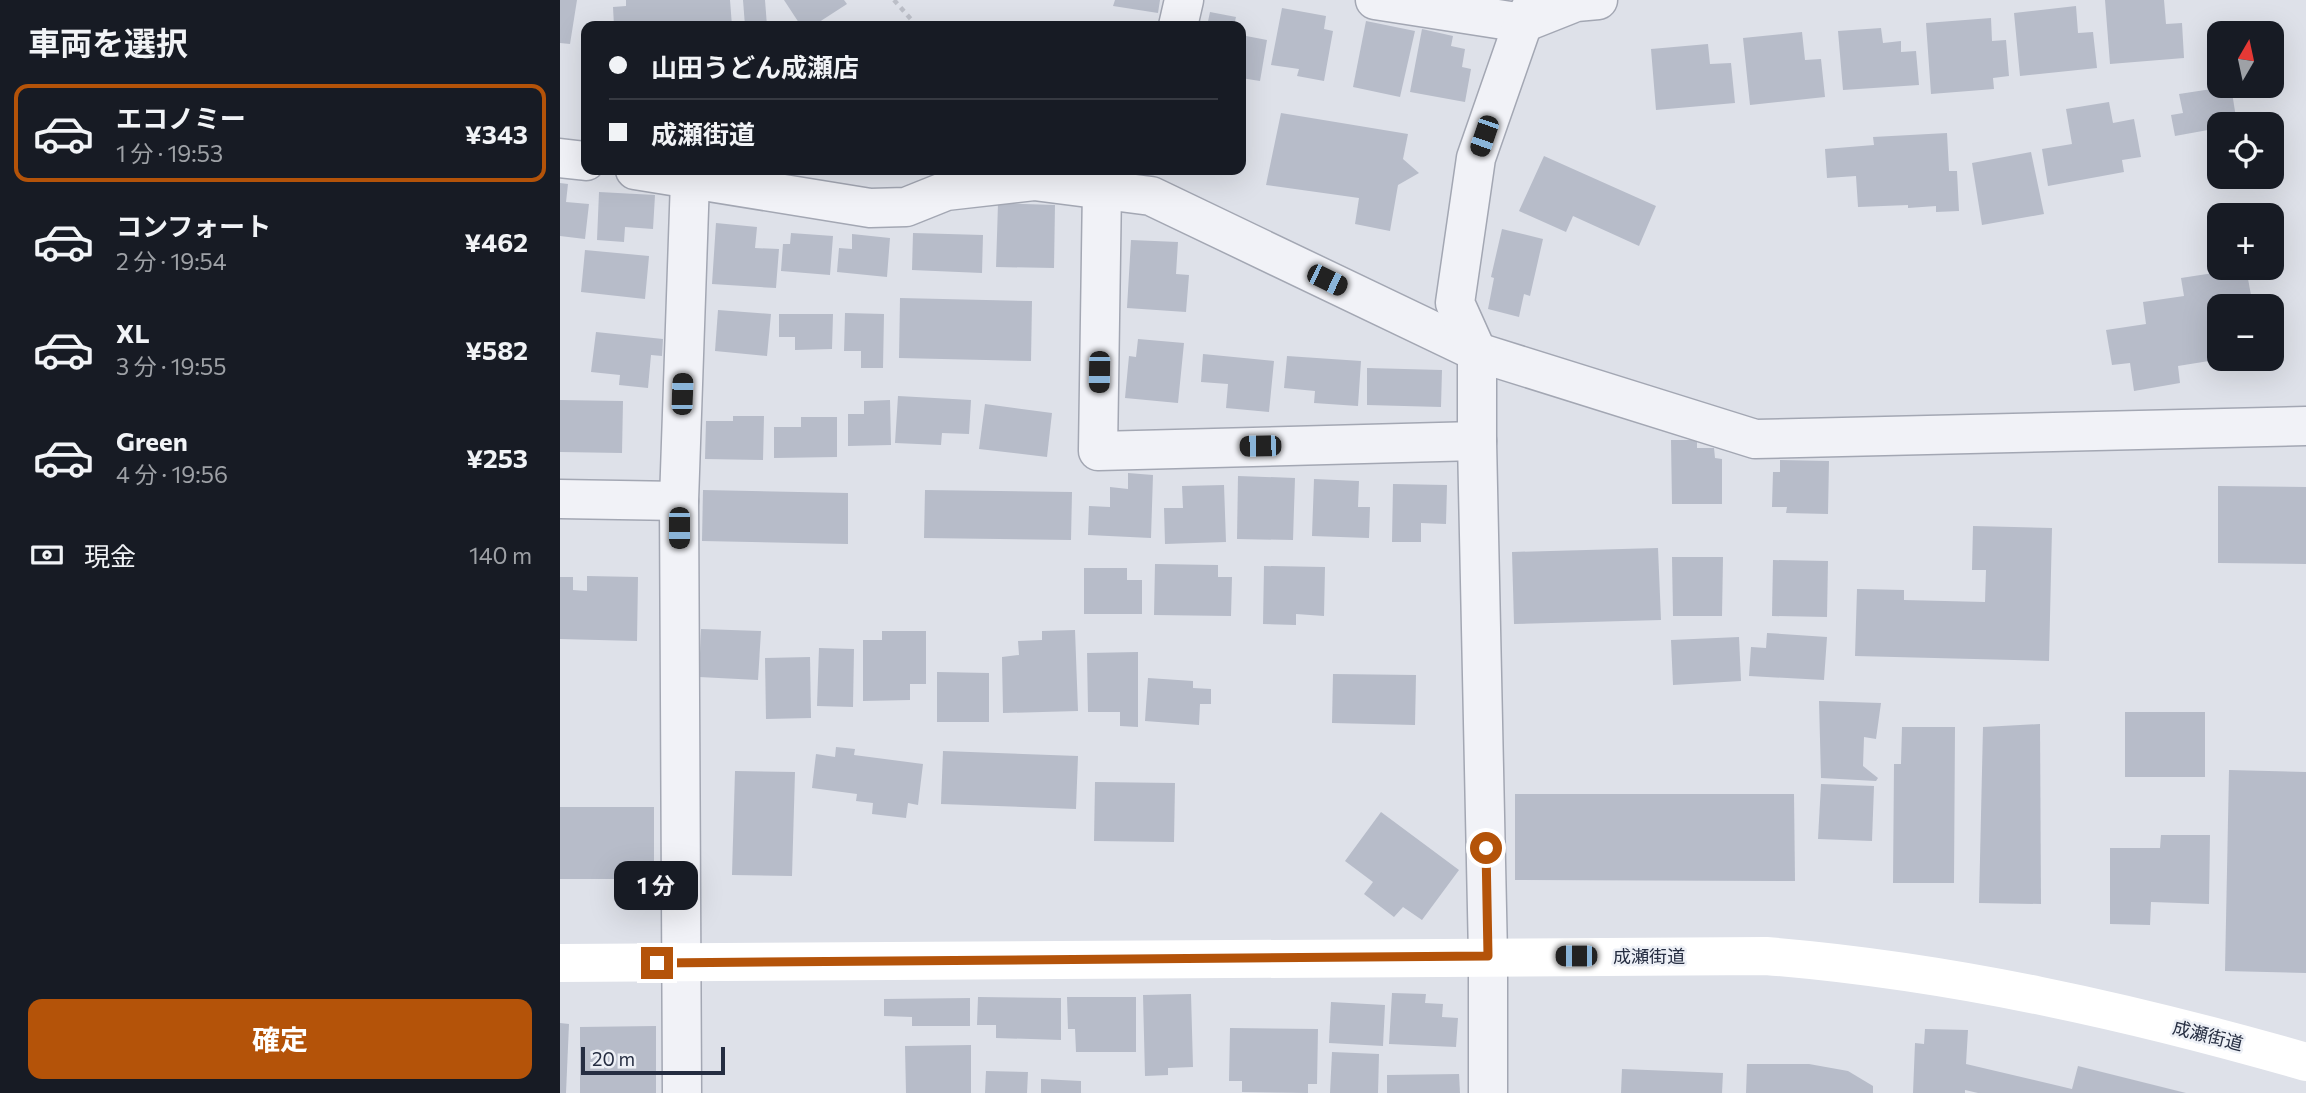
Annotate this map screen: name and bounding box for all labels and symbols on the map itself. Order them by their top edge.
north arrow [2207,21,2284,98]
car [1468,113,1501,159]
car [1304,261,1351,299]
car [1089,351,1110,393]
car [671,373,694,415]
car [1239,435,1282,457]
car [669,507,690,549]
route start [1470,832,1502,864]
callout: 1 分 [615,862,699,911]
street label: 成瀬街道 [1613,945,1685,967]
car [1556,946,1598,967]
route end [641,947,673,979]
street label: 成瀬街道 [2170,1016,2246,1054]
scale bar [581,1044,724,1076]

